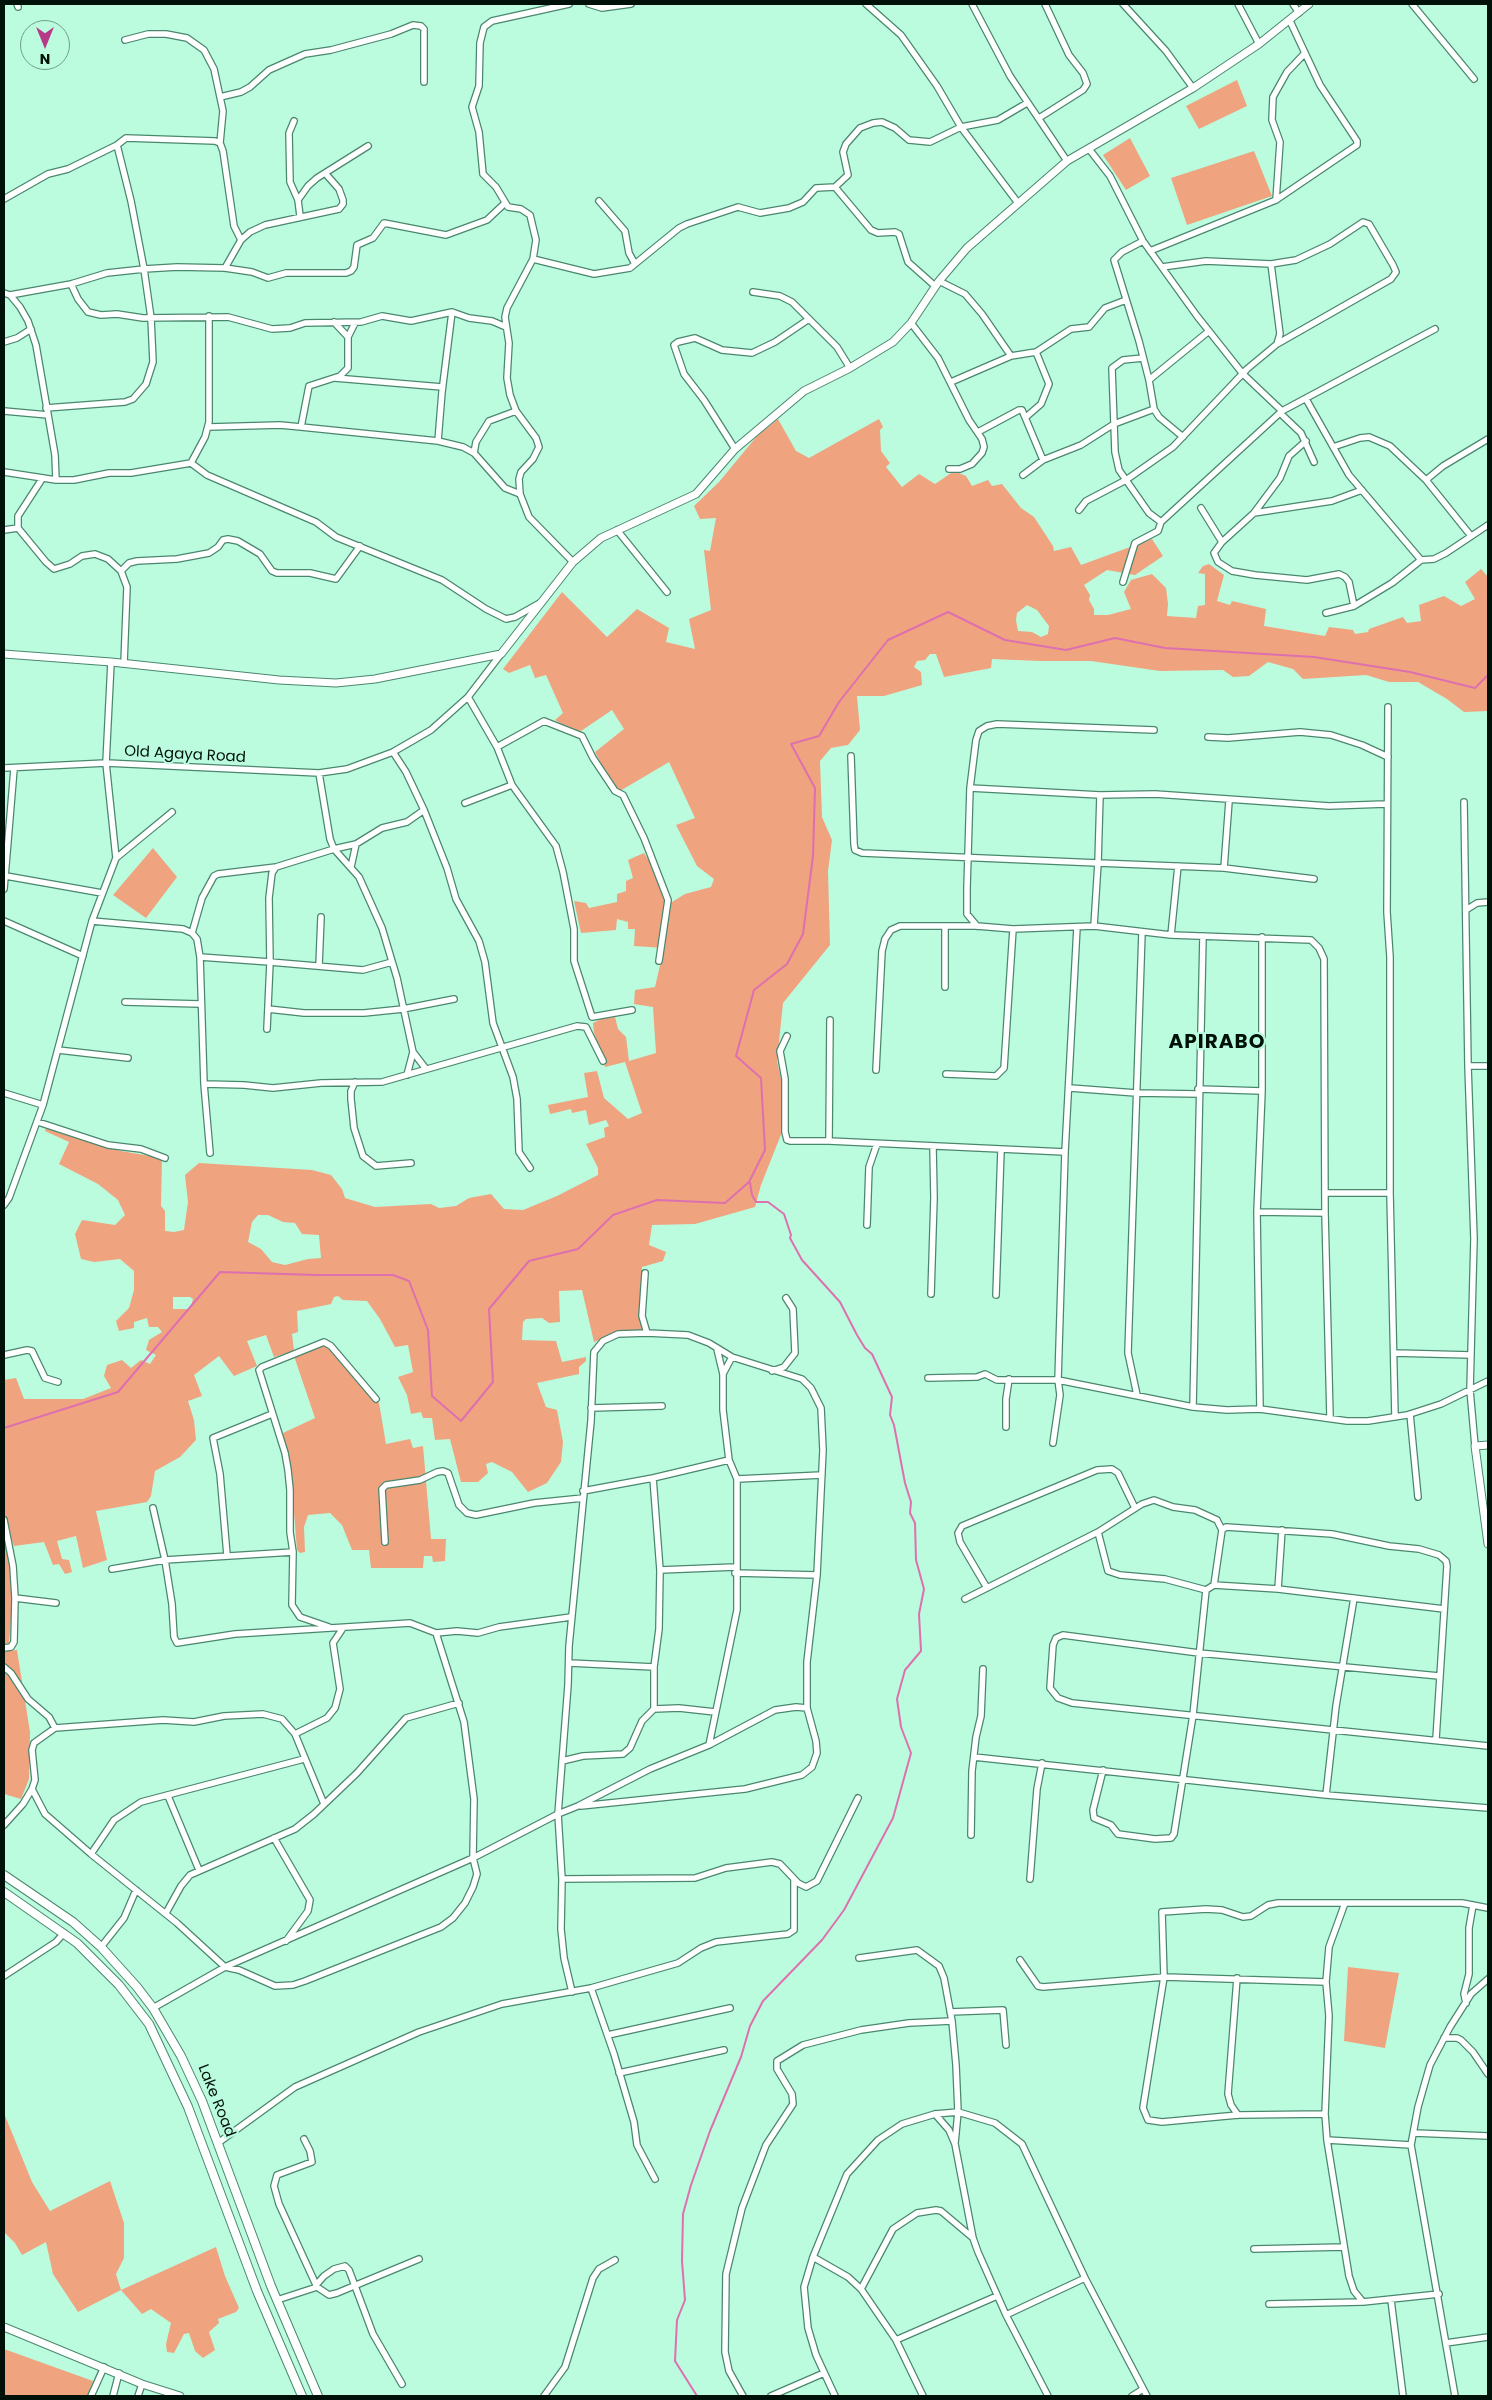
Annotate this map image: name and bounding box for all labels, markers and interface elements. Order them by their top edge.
north arrow [20,20,70,70]
text: N [40,49,50,69]
street label: Old Agaya Road [124,743,246,767]
district label: APIRABO [1168,1031,1266,1055]
street label: Lake Road [193,2062,239,2140]

